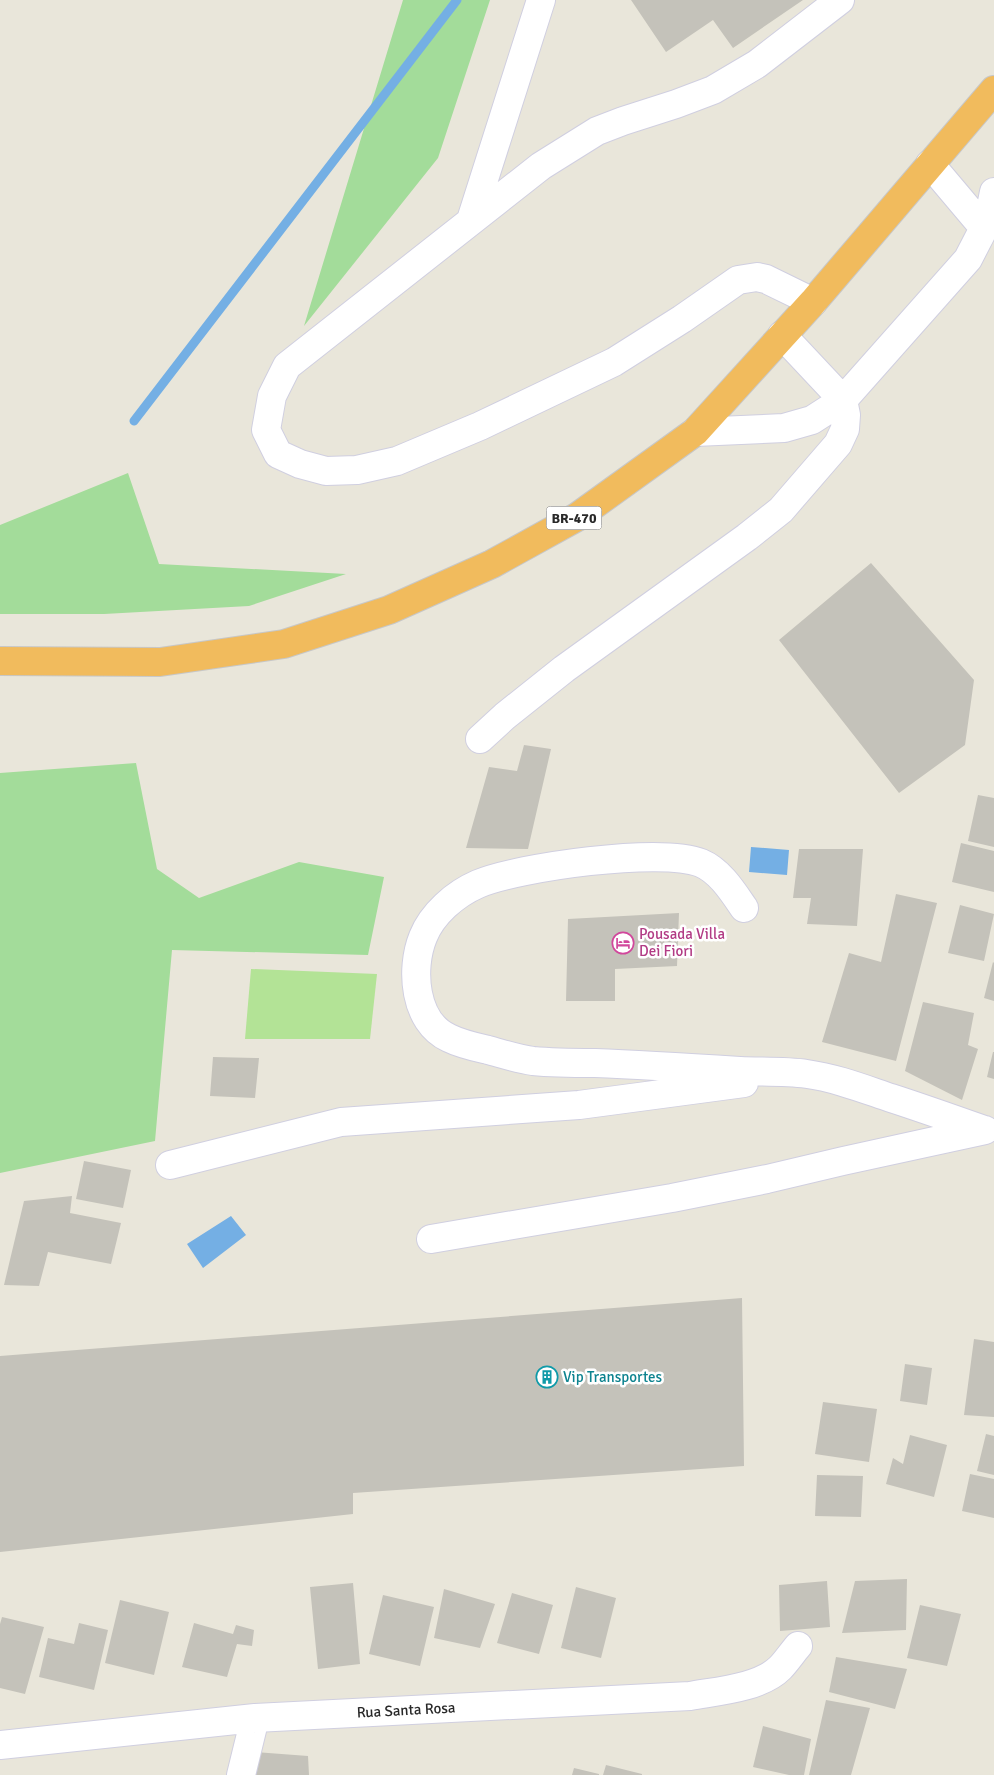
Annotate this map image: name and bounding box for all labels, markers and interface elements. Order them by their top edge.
road number: BR-470 [546,506,602,530]
place label: Pousada Villa Dei Fiori [639,925,725,960]
hotel icon: Pousada Villa Dei Fiori [611,931,635,955]
building icon: Vip Transportes [535,1365,559,1389]
place label: Vip Transportes [563,1368,663,1386]
street label: Rua Santa Rosa [356,1698,456,1722]

